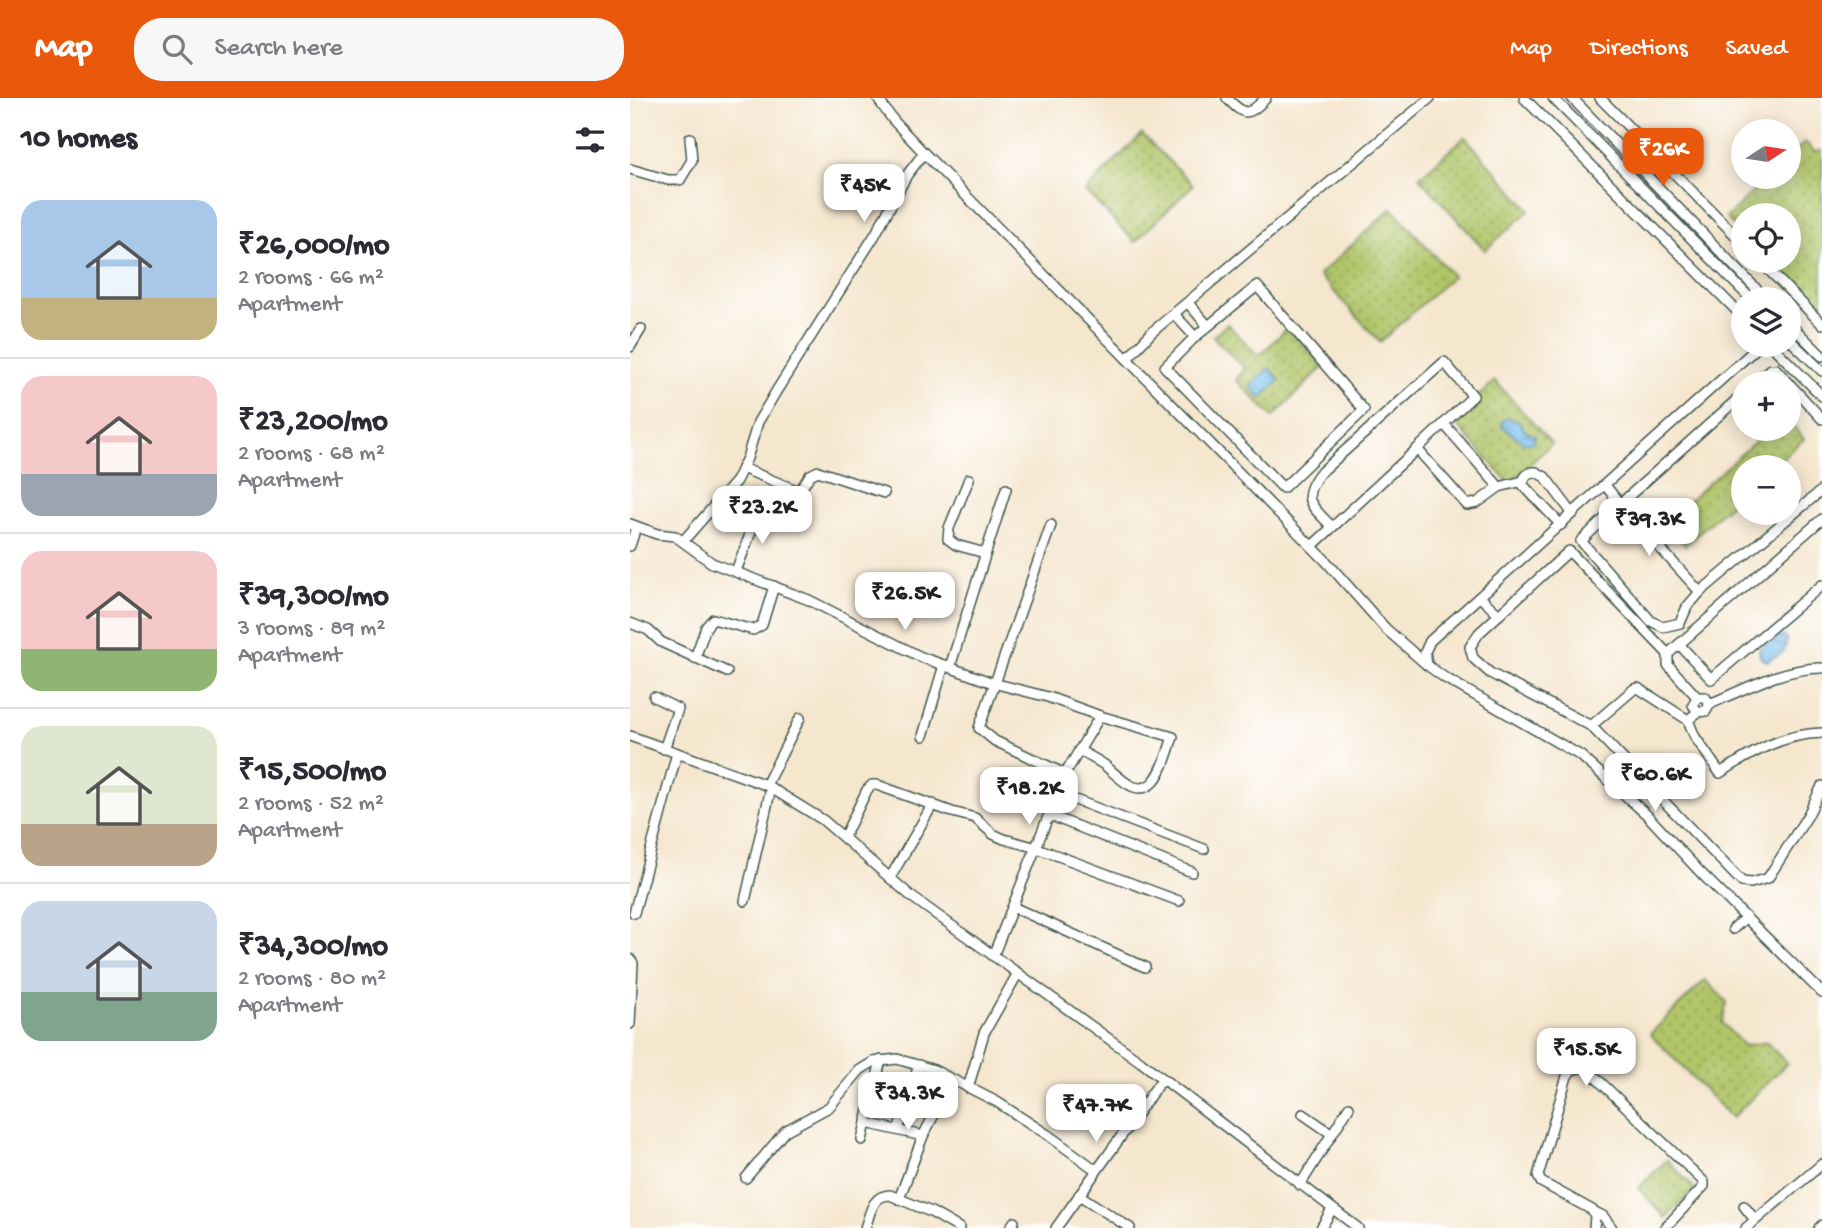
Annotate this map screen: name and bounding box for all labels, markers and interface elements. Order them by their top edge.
search box [134,18,624,81]
text: Map [35,30,92,68]
icon: search [158,30,196,68]
text: Search here [214,34,343,65]
text: Map [1510,35,1552,64]
text: Directions [1590,35,1688,64]
text: Saved [1726,35,1787,64]
north arrow [1731,119,1801,189]
map controls [1731,119,1801,525]
icon: filters [571,121,609,159]
text: 10 homes [21,123,137,158]
pin: ₹26K [1622,129,1704,188]
text: ₹26K [1639,137,1687,164]
pin: ₹45K [823,164,905,224]
text: ₹45K [840,173,888,200]
button: locate [1731,203,1801,273]
icon: home [77,228,161,312]
text: ₹26,000/mo [238,230,390,265]
text: 2 rooms · 66 m² [238,265,384,292]
button: layers [1731,287,1801,357]
text: Apartment [238,292,342,319]
button: + [1731,371,1801,441]
icon: home [77,404,161,488]
text: ₹23,200/mo [238,406,388,441]
text: 2 rooms · 68 m² [238,441,385,468]
button: − [1731,455,1801,525]
text: Apartment [238,468,342,495]
pin: ₹23.2K [705,486,819,546]
text: ₹23.2K [728,495,796,522]
pin: ₹39.3K [1592,498,1706,558]
text: ₹39.3K [1615,507,1683,534]
pin: ₹26.5K [848,573,962,632]
icon: home [77,579,161,663]
text: ₹39,300/mo [238,581,389,616]
text: ₹26.5K [871,581,939,608]
text: 3 rooms · 89 m² [238,616,385,643]
text: Apartment [238,643,342,670]
icon: home [77,754,161,838]
pin: ₹60.6K [1598,754,1712,813]
text: ₹15,500/mo [238,756,386,791]
text: ₹60.6K [1620,762,1690,789]
pin: ₹18.2K [972,768,1086,827]
text: ₹18.2K [996,776,1062,803]
text: 2 rooms · 52 m² [238,791,384,818]
text: Apartment [238,818,342,845]
icon: home [77,929,161,1013]
text: ₹34,300/mo [238,931,388,966]
text: 2 rooms · 80 m² [238,966,386,993]
text: Apartment [238,993,342,1020]
pin: ₹15.5K [1529,1028,1643,1088]
text: ₹15.5K [1553,1037,1619,1064]
pin: ₹34.3K [851,1072,965,1132]
text: ₹34.3K [874,1081,942,1108]
pin: ₹47.7K [1039,1084,1153,1144]
text: ₹47.7K [1062,1093,1130,1120]

